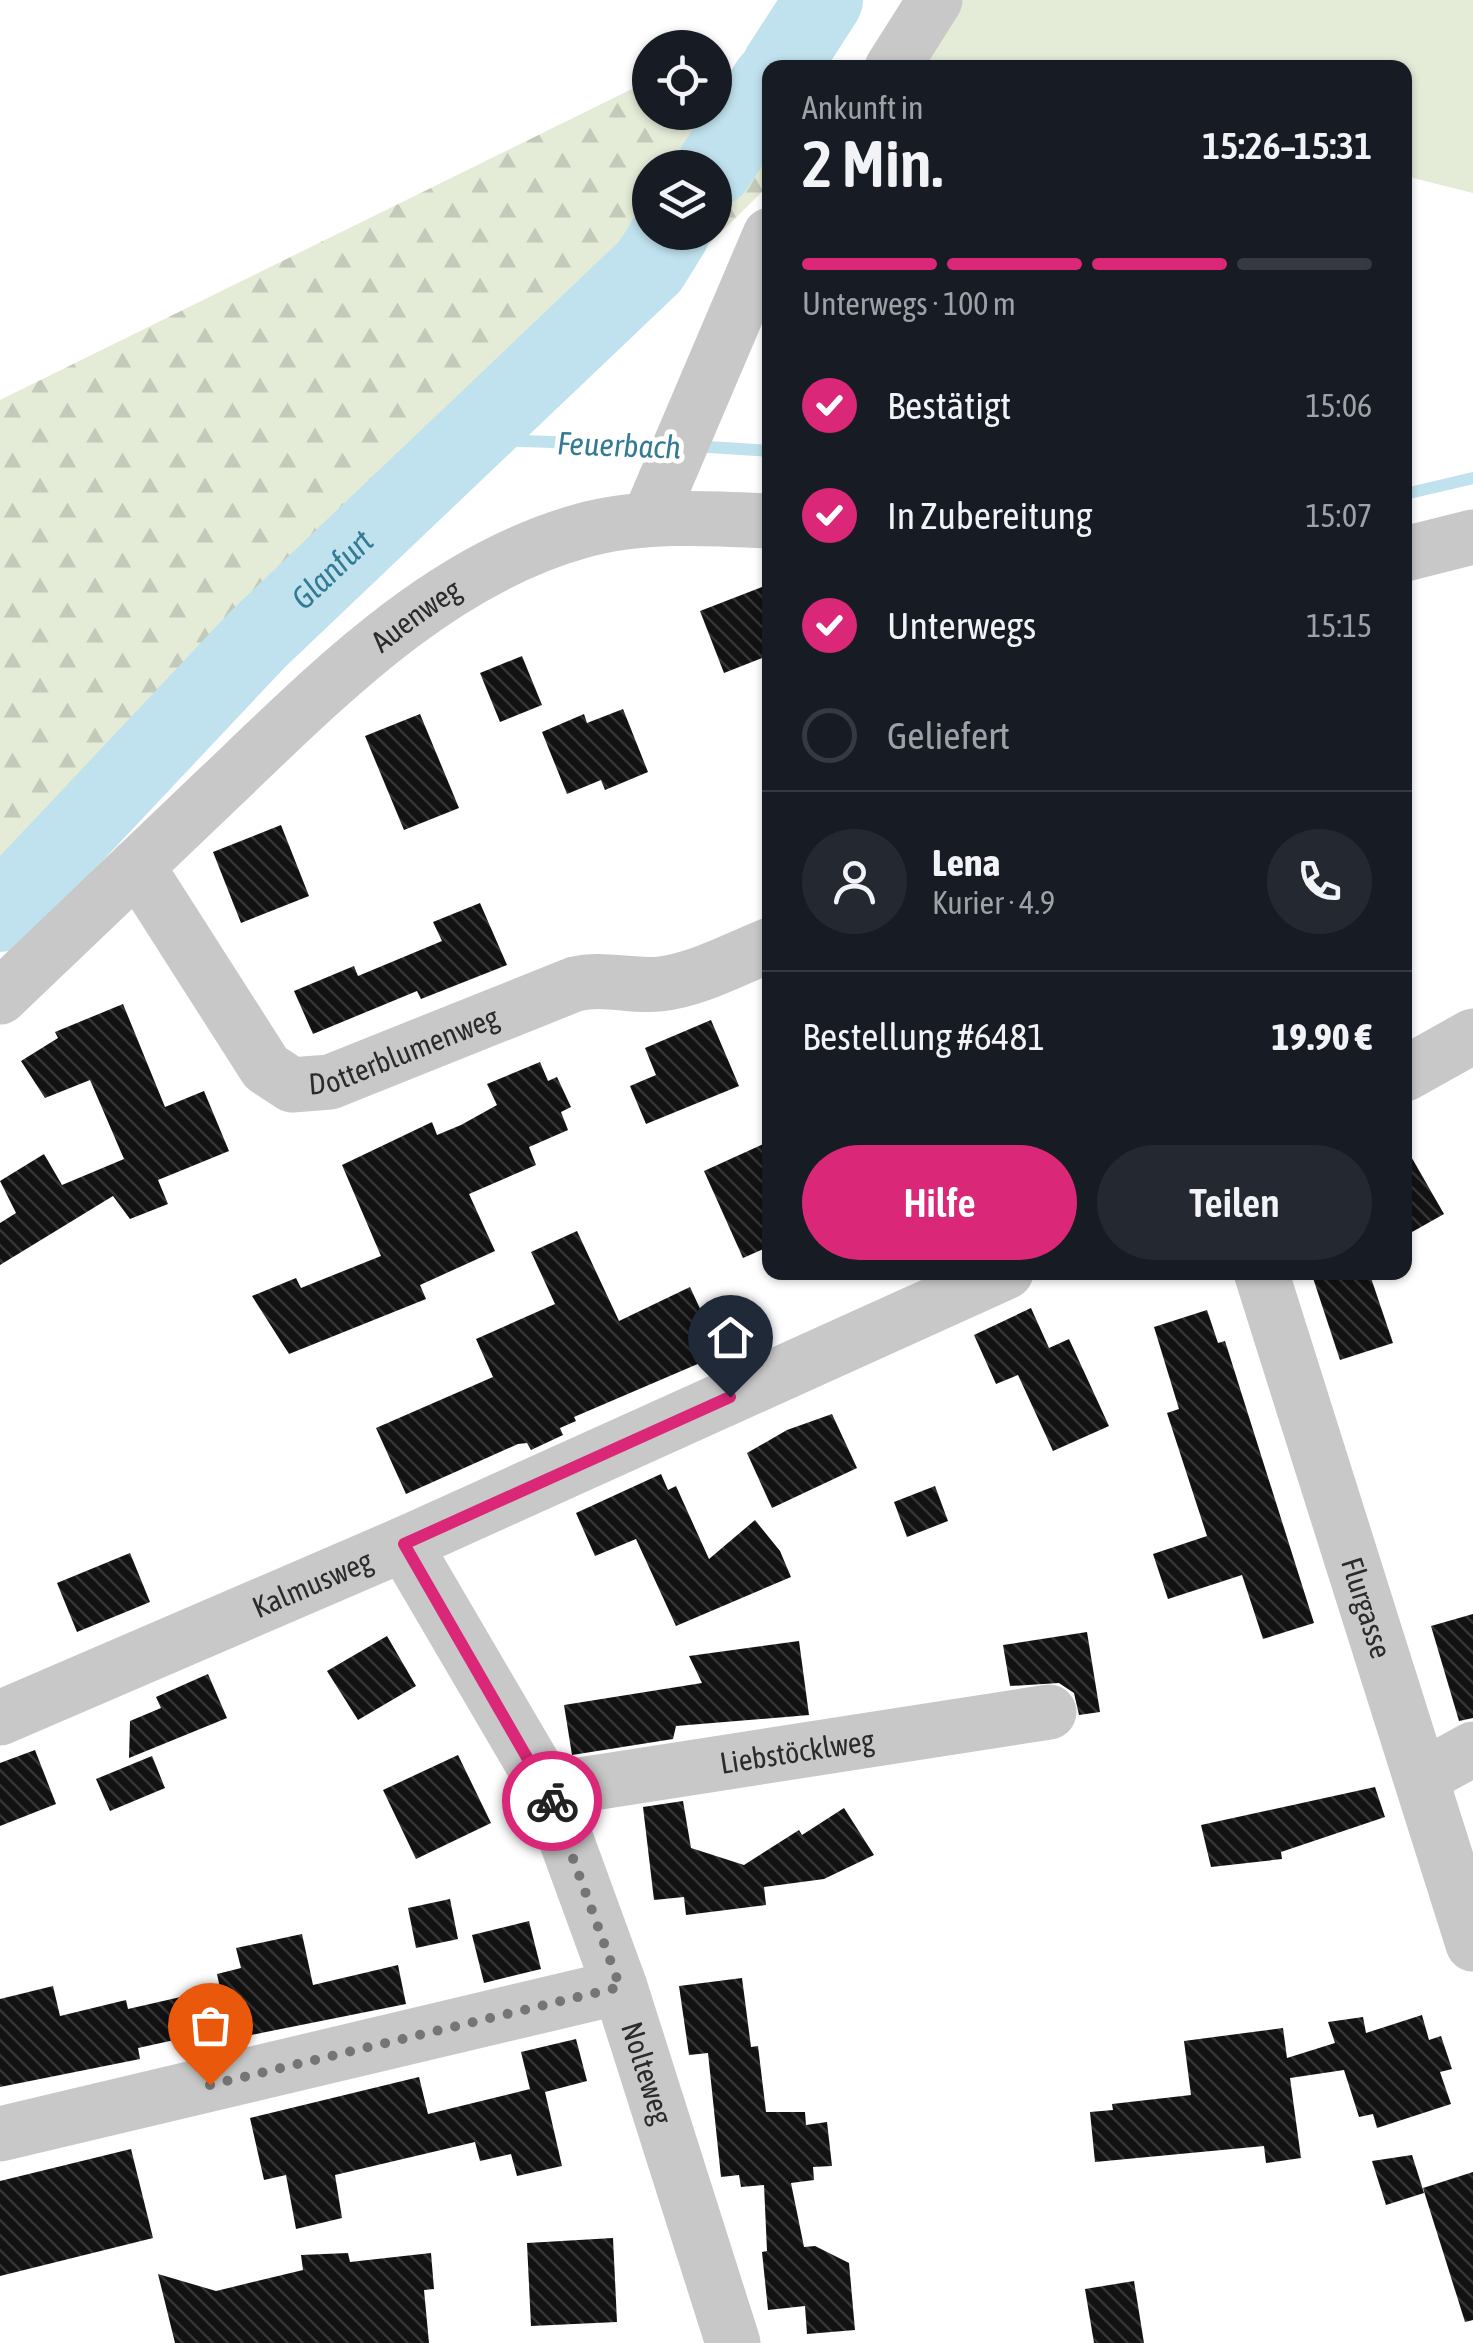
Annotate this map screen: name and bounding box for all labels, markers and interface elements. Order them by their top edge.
map controls [632,30,732,250]
button: locate [632,30,732,130]
text: Ankunft in [802,89,924,126]
text: 15:26–15:31 [1202,124,1372,167]
text: 2 Min. [802,126,943,201]
button: layers [632,150,732,250]
text: Unterwegs · 100 m [802,285,1016,322]
icon: check [802,378,857,433]
text: Bestätigt [887,384,1011,427]
text: 15:06 [1306,387,1372,424]
water label: Feuerbach [557,424,681,466]
icon: check [802,488,857,543]
text: In Zubereitung [887,494,1092,537]
text: 15:07 [1306,497,1372,534]
water label: Glanfurt [283,521,380,616]
street label: Auenweg [364,572,467,658]
icon: check [802,598,857,653]
text: Unterwegs [887,604,1036,647]
text: 15:15 [1306,607,1372,644]
text: Geliefert [887,714,1010,757]
button: person [802,829,907,934]
button: phone [1267,829,1372,934]
text: Lena [932,841,1000,884]
text: Kurier · 4.9 [932,884,1055,921]
street label: Dotterblumenweg [307,999,503,1101]
text: Bestellung #6481 [802,1015,1045,1058]
text: 19.90 € [1271,1015,1372,1058]
button: Hilfe [802,1145,1077,1260]
button: Teilen [1097,1145,1372,1260]
pin [688,1295,773,1398]
icon: home [703,1310,758,1365]
street label: Kalmusweg [247,1543,377,1624]
street label: Flurgasse [1335,1553,1399,1662]
street label: Liebstöcklweg [718,1722,877,1780]
courier [502,1751,602,1851]
icon: bike [525,1774,580,1829]
pin [168,1983,253,2086]
icon: bag [183,1998,238,2053]
street label: Nolteweg [615,2018,679,2129]

